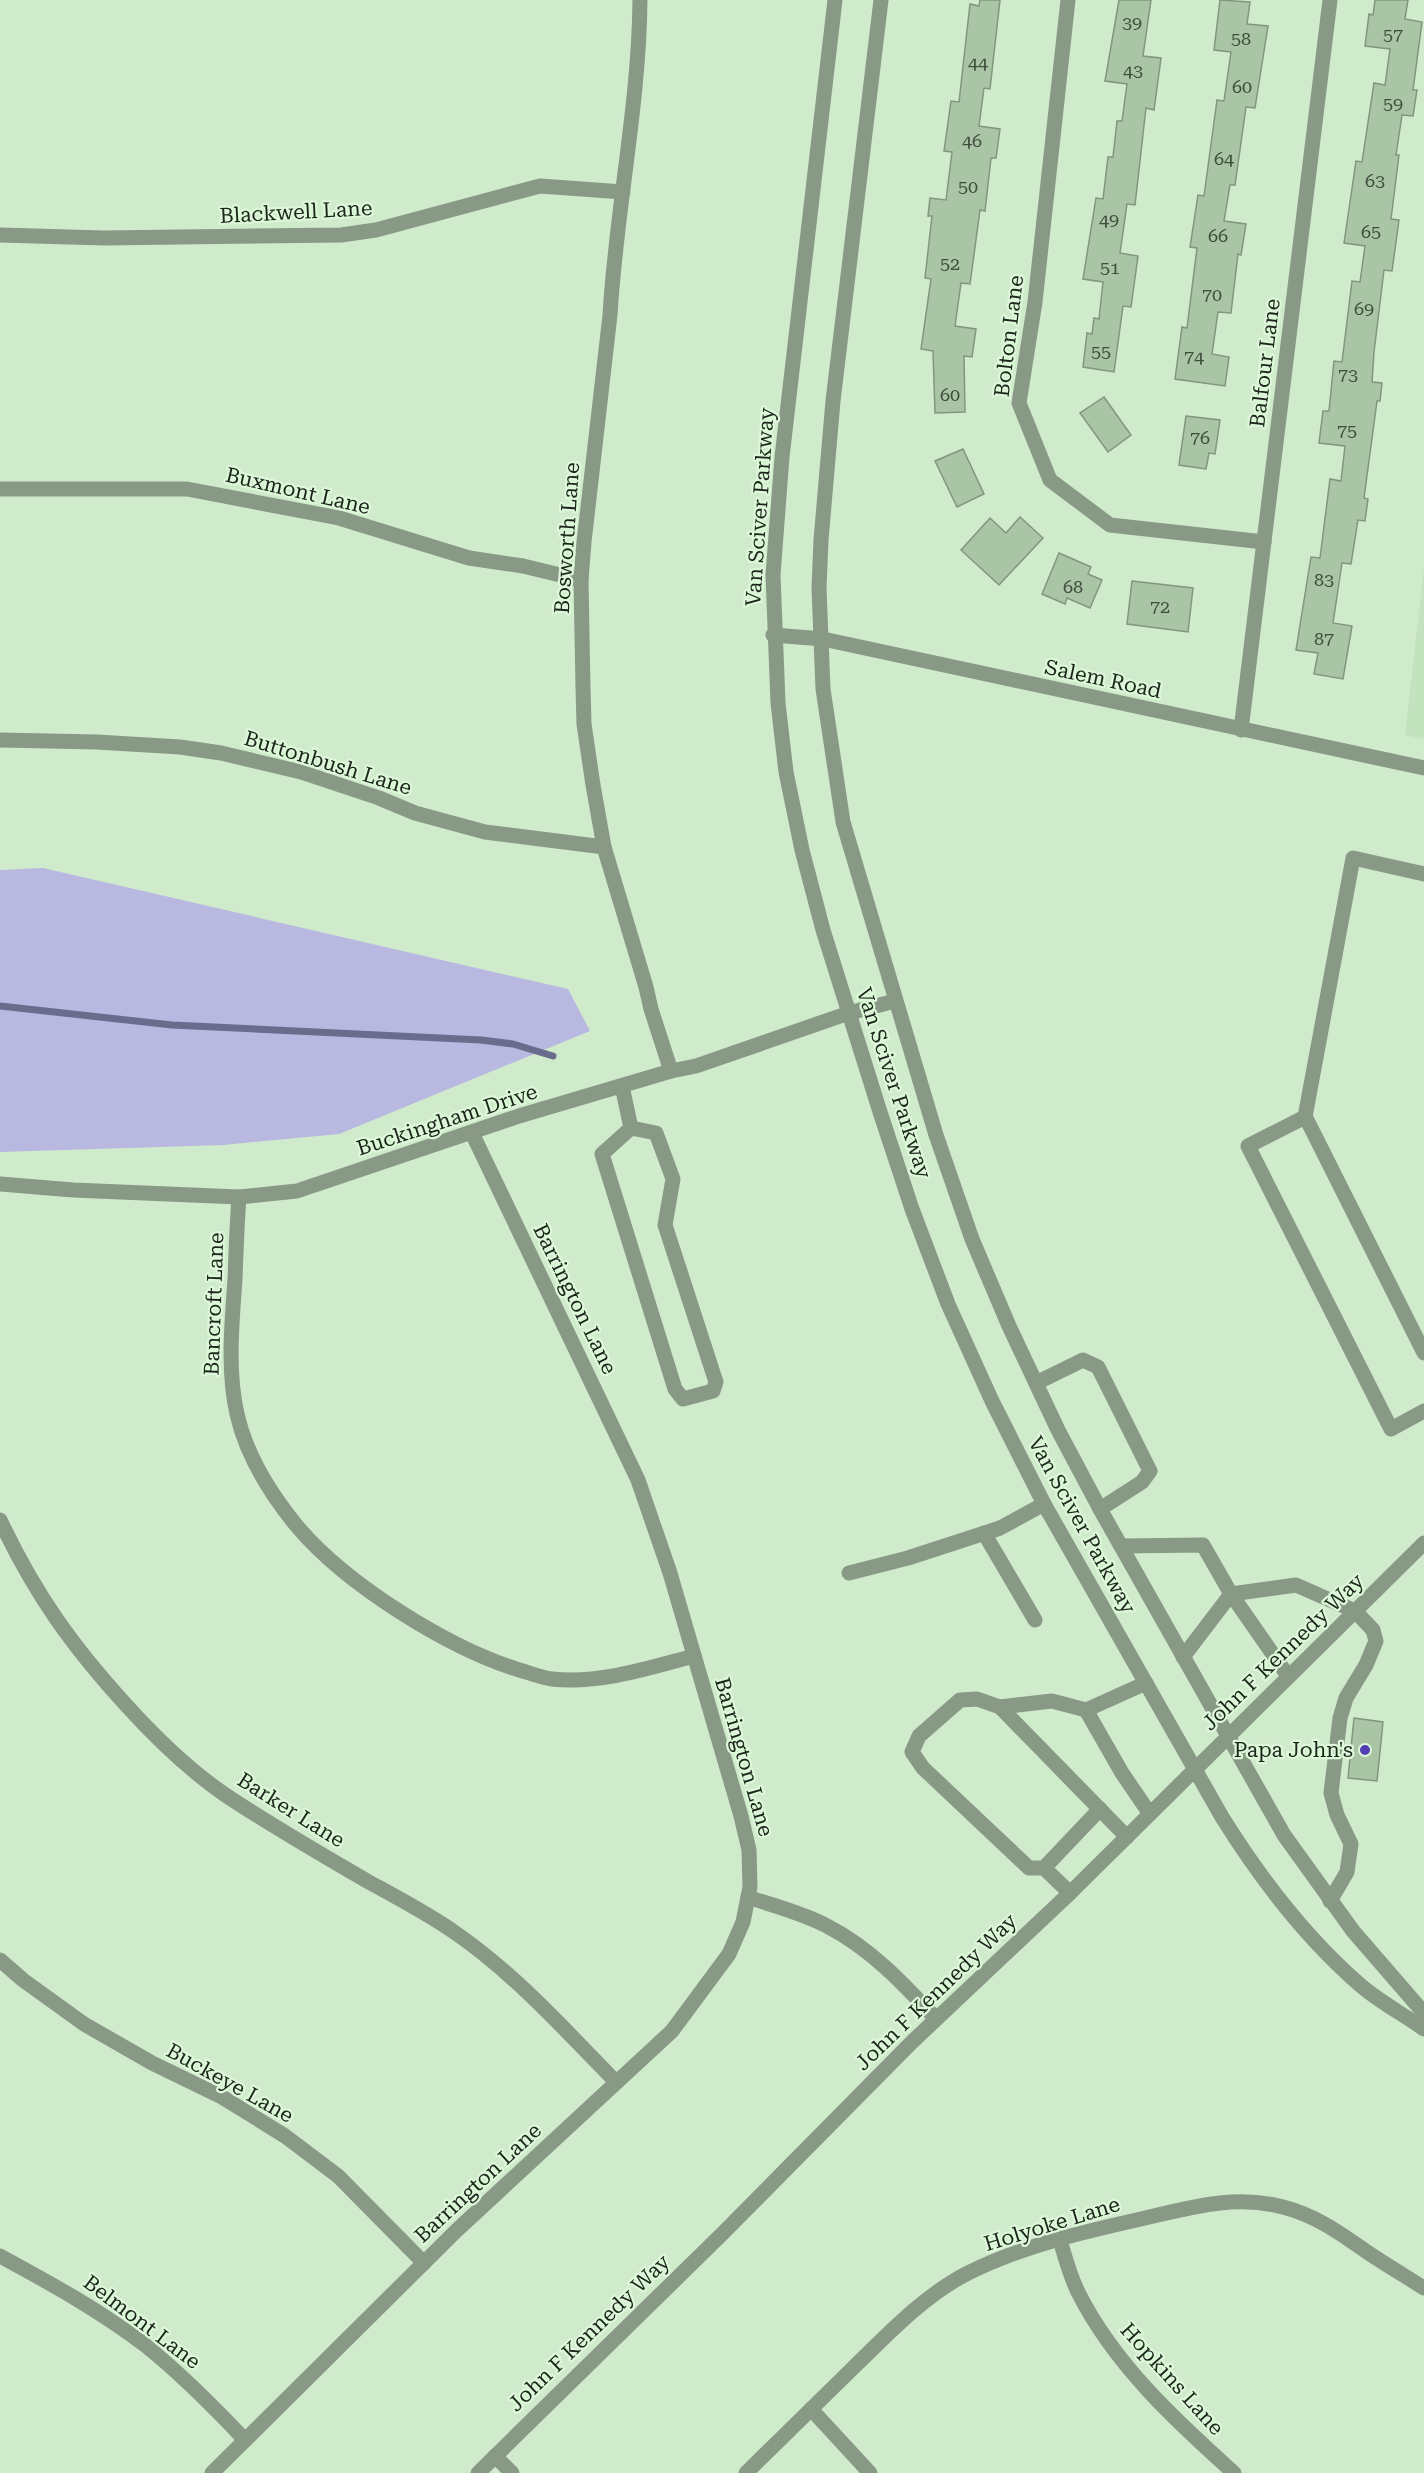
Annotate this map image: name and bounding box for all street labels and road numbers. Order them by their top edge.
street label: Blackwell Lane [219,196,373,228]
street label: Bolton Lane [990,274,1028,398]
street label: Balfour Lane [1245,297,1285,429]
street label: Van Sciver Parkway [741,406,779,607]
street label: Bosworth Lane [550,461,584,615]
street label: Buxmont Lane [223,463,373,519]
street label: Salem Road [1042,655,1164,703]
street label: Buttonbush Lane [241,726,415,800]
street label: Van Sciver Parkway [852,985,936,1182]
street label: Buckingham Drive [354,1079,540,1161]
street label: Barrington Lane [528,1220,622,1378]
street label: Bancroft Lane [200,1232,228,1376]
street label: Van Sciver Parkway [1023,1432,1141,1618]
street label: John F Kennedy Way [1197,1568,1369,1735]
street label: Barrington Lane [710,1675,778,1839]
street label: Barker Lane [233,1768,349,1852]
street label: John F Kennedy Way [850,1908,1022,2075]
street label: Buckeye Lane [162,2038,298,2128]
street label: Barrington Lane [410,2118,546,2248]
street label: Holyoke Lane [981,2192,1123,2256]
street label: John F Kennedy Way [503,2249,675,2416]
street label: Belmont Lane [79,2270,205,2374]
street label: Hopkins Lane [1115,2318,1229,2440]

